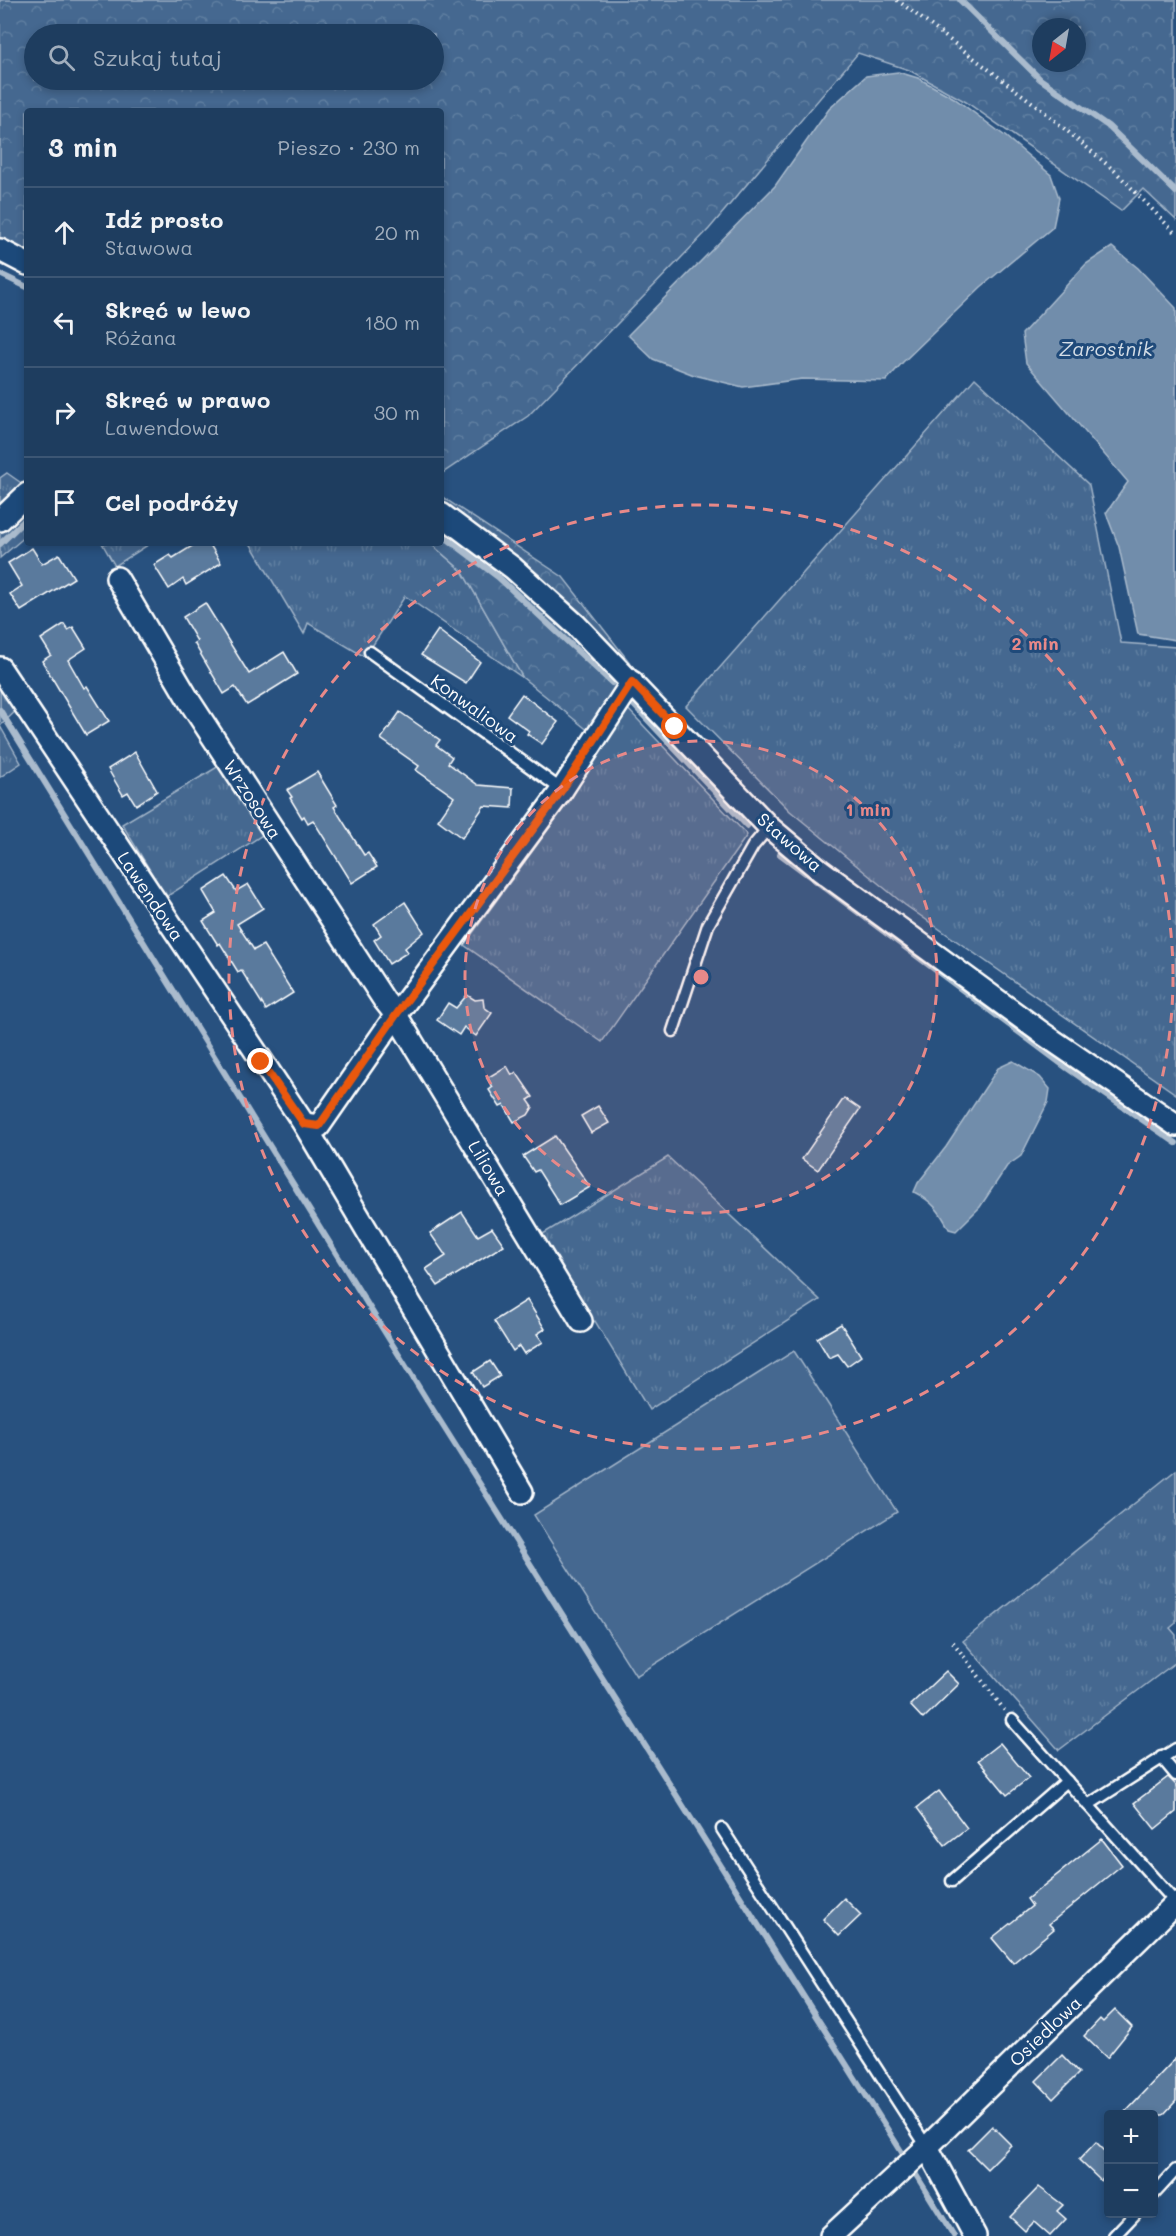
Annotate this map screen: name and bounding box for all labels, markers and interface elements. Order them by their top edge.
north arrow [1032,18,1086,72]
search box [24,24,444,90]
icon: search [45,41,78,74]
text: Szukaj tutaj [93,43,222,72]
text: 3 min [48,130,117,164]
text: Pieszo · 230 m [278,134,420,160]
text: Idź prosto [105,205,223,234]
icon: ahead [48,216,81,249]
text: 20 m [374,219,420,245]
text: Stawowa [105,234,193,260]
text: Skręć w lewo [105,295,251,324]
icon: left [48,306,81,339]
text: 180 m [364,309,420,335]
text: Różana [105,324,177,350]
water label: Zarostnik [1059,335,1153,361]
text: Skręć w prawo [105,385,270,414]
icon: right [48,396,81,429]
text: 30 m [374,399,420,425]
text: Lawendowa [105,414,219,440]
icon: arrive [48,486,81,519]
text: Cel podróży [105,488,239,517]
text: 2 min [1011,631,1059,655]
street label: Konwaliowa [426,668,524,748]
route start [661,713,687,739]
street label: Wrzosowa [218,755,288,843]
text: 1 min [845,797,891,821]
street label: Stawowa [752,807,828,877]
street label: Lawendowa [112,847,190,945]
centre of rings [691,967,711,987]
route end [247,1048,273,1074]
street label: Liliowa [463,1136,515,1200]
street label: Osiedlowa [1004,1991,1086,2071]
map controls [1104,2110,1158,2218]
button: + [1104,2110,1158,2164]
button: − [1104,2164,1158,2218]

